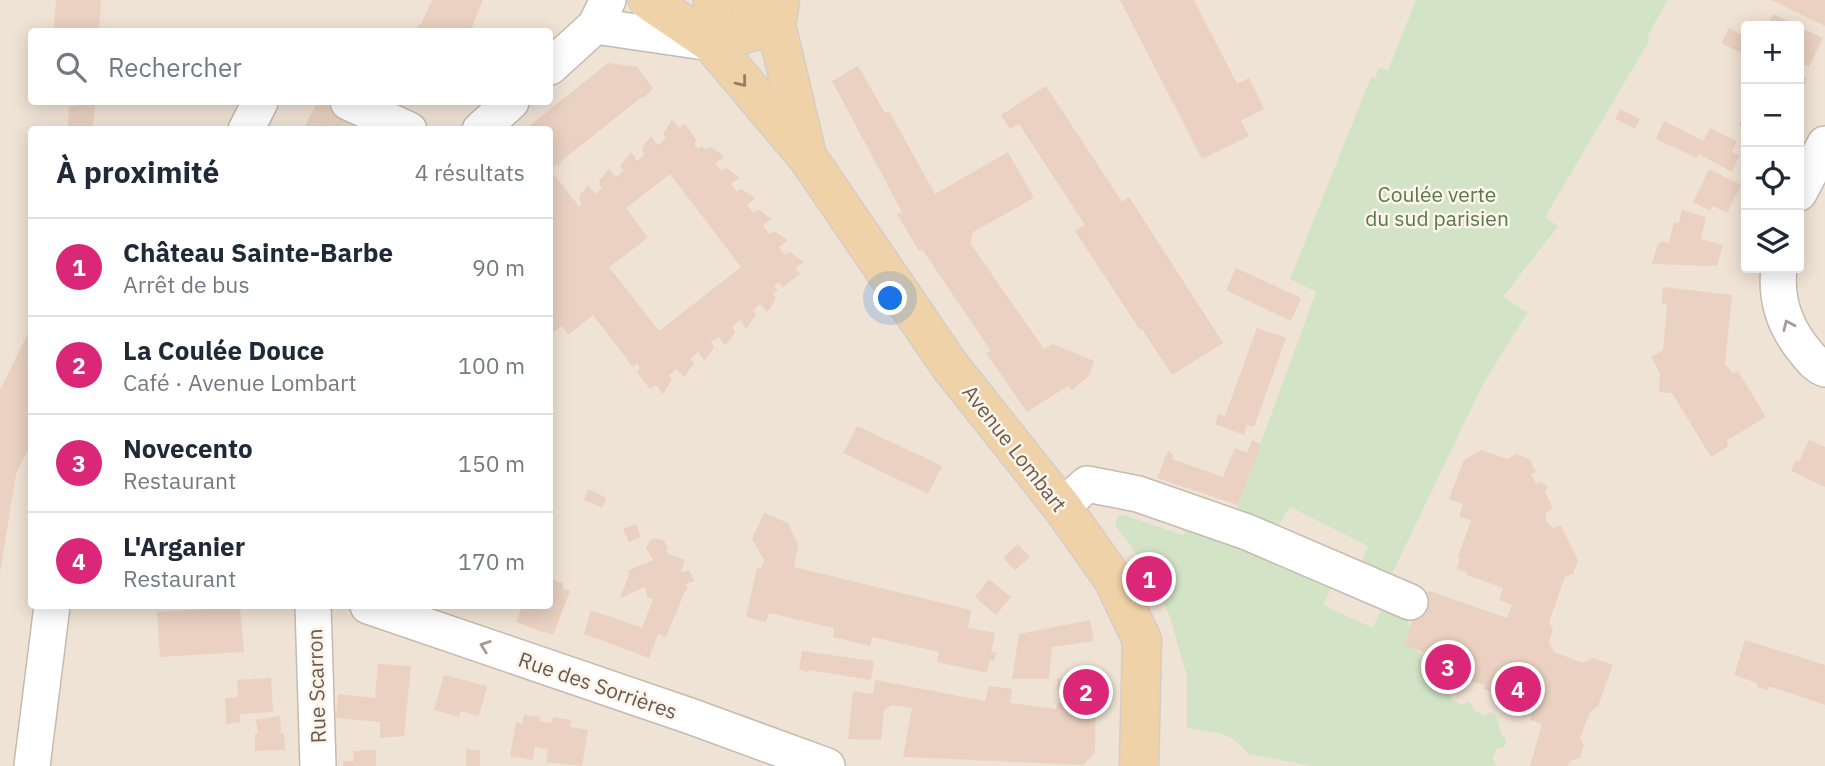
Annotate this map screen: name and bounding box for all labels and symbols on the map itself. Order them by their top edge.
one-way arrow [734,73,746,86]
park label: Coulée verte du sud parisien [1365,180,1509,232]
your location [873,281,907,315]
one-way arrow [1782,320,1796,332]
street label: Avenue Lombart [957,379,1073,517]
pin: 1 [1126,553,1172,605]
street label: Rue Scarron [300,628,332,744]
one-way arrow [480,640,492,654]
pin: 3 [1425,641,1471,693]
street label: Rue des Sorrières [515,645,681,725]
pin: 4 [1495,663,1541,715]
pin: 2 [1063,666,1109,718]

